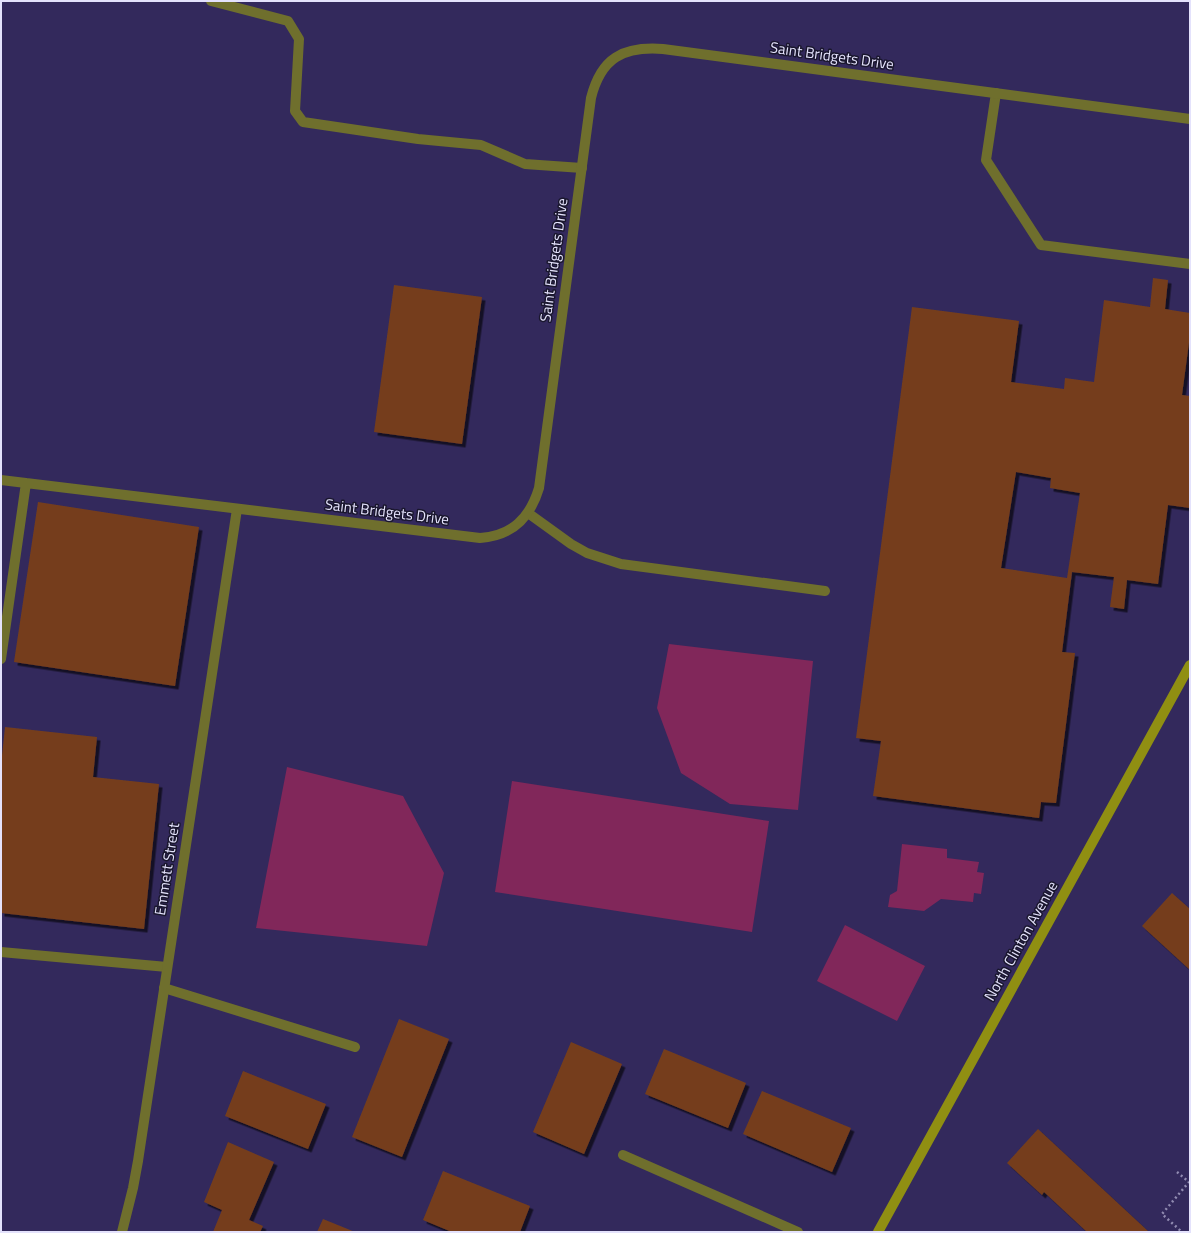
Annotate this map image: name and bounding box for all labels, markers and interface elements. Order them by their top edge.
street label: Saint Bridgets Drive [769,35,895,76]
street label: Saint Bridgets Drive [533,197,574,323]
street label: Saint Bridgets Drive [324,492,450,531]
street label: Emmett Street [148,820,185,917]
street label: North Clinton Avenue [978,877,1063,1005]

